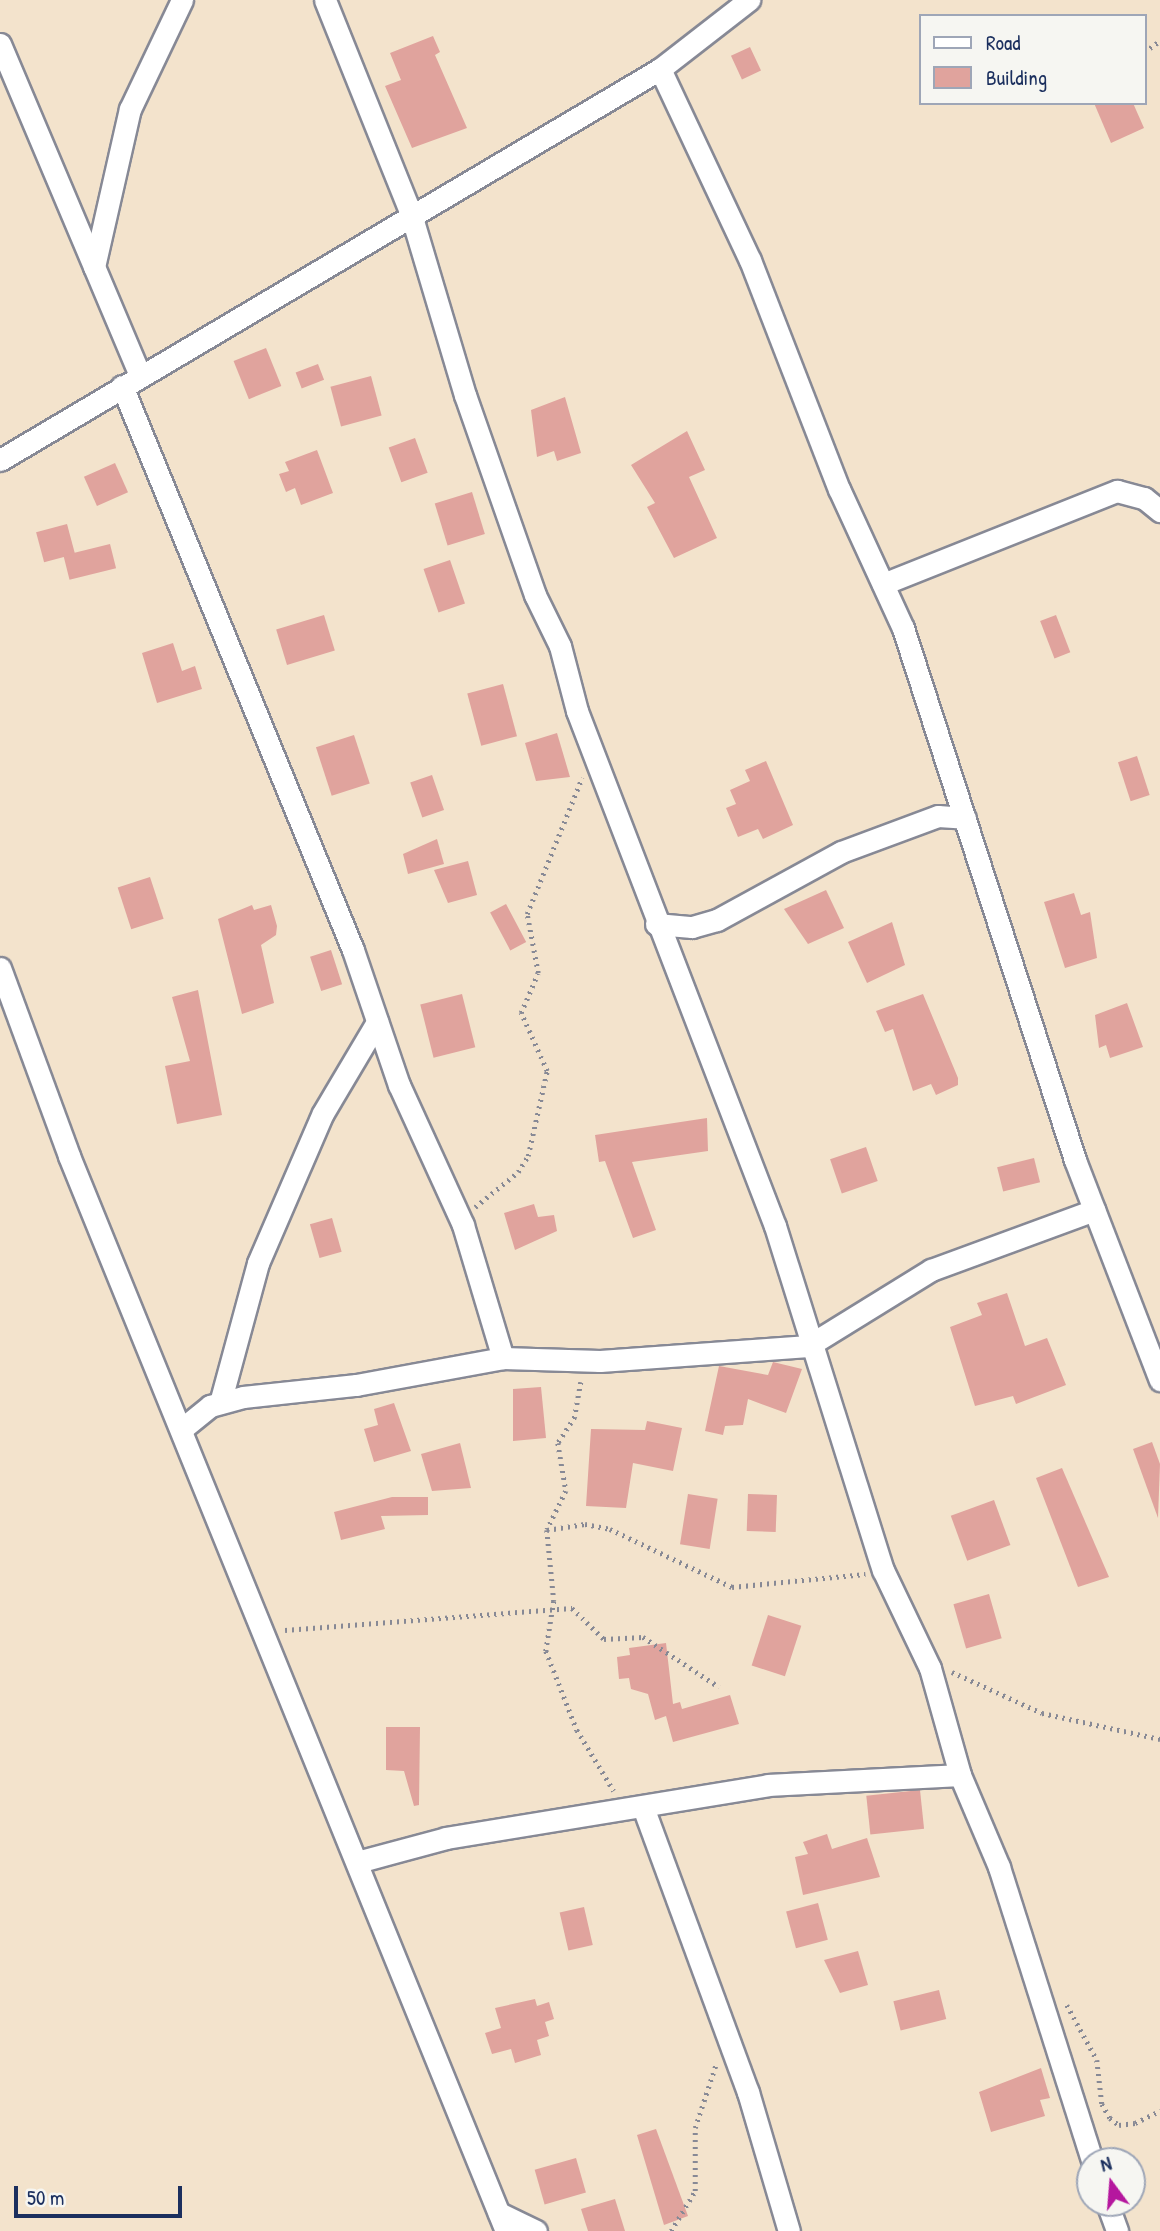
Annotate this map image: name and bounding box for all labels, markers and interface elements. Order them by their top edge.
legend [918,14,1146,105]
text: Road [986,28,1020,57]
text: Building [986,63,1047,92]
north arrow [1076,2147,1146,2217]
text: N [1097,2150,1114,2178]
scale bar [18,2172,186,2216]
text: 50 m [27,2183,64,2212]

